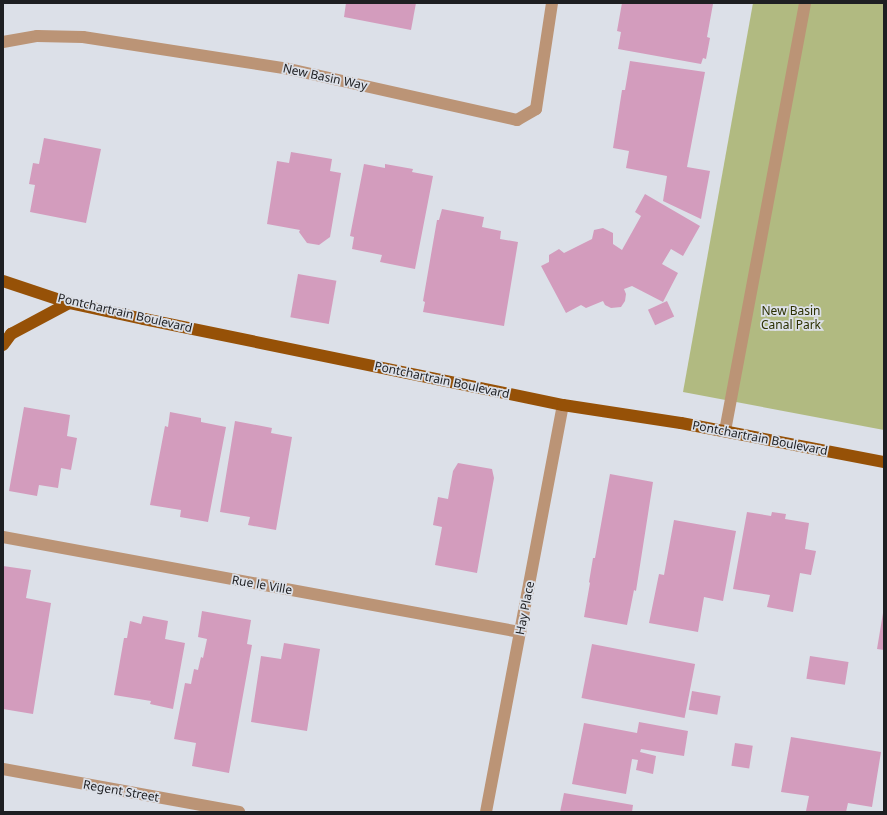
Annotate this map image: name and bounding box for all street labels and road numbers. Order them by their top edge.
street label: New Basin Way [281,61,369,93]
street label: Pontchartrain Boulevard [56,291,194,335]
street label: Pontchartrain Boulevard [373,359,511,401]
street label: Pontchartrain Boulevard [691,418,829,458]
street label: Rue le Ville [231,573,293,597]
street label: Hay Place [513,580,537,636]
street label: Regent Street [82,777,160,805]

